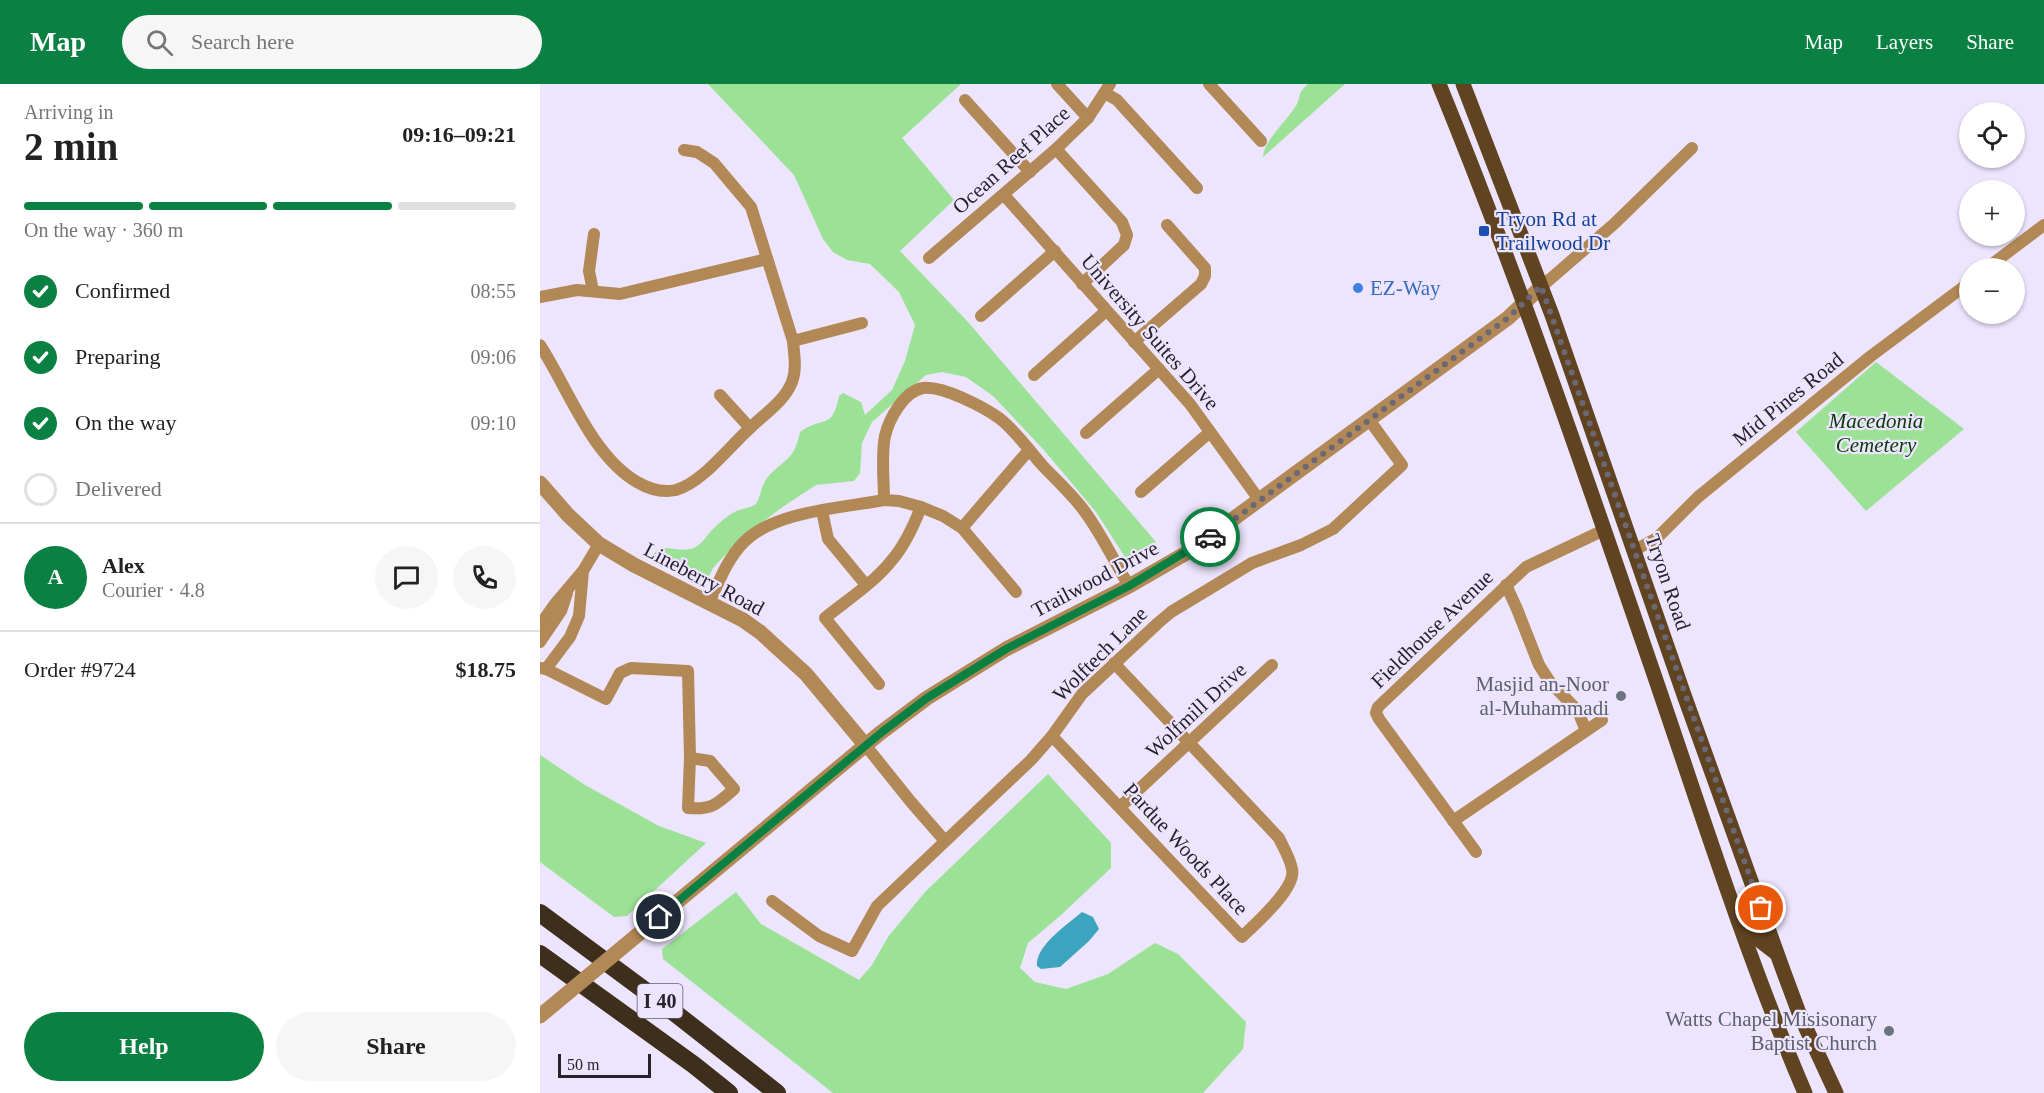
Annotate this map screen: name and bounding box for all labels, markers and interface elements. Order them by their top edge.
search box [122,15,542,69]
text: Map [30,26,86,57]
icon: search [143,26,176,59]
text: Search here [191,29,294,54]
text: Map [1805,30,1843,54]
text: Layers [1876,30,1933,54]
text: Share [1966,30,2014,54]
text: Arriving in [24,101,113,123]
street label: Ocean Reef Place [948,101,1074,219]
map controls [1959,102,2025,324]
button: locate [1959,102,2025,168]
text: 09:16–09:21 [402,122,516,147]
text: 2 min [24,125,118,168]
button: + [1959,180,2025,246]
place label: Tryon Rd at Trailwood Dr [1496,207,1610,255]
text: On the way · 360 m [24,219,183,241]
marker: Tryon Rd at Trailwood Dr [1477,224,1491,238]
street label: University Suites Drive [1076,249,1224,415]
button: − [1959,258,2025,324]
icon: check [24,275,57,308]
place label: EZ-Way [1370,276,1441,300]
text: Confirmed [75,278,170,303]
text: 08:55 [470,280,516,302]
marker: EZ-Way [1351,281,1365,295]
icon: check [24,341,57,374]
text: Preparing [75,344,161,369]
text: 09:06 [470,346,516,368]
street label: Mid Pines Road [1728,347,1849,451]
icon: check [24,407,57,440]
park label: Macedonia Cemetery [1828,409,1923,457]
text: On the way [75,410,176,435]
text: 09:10 [470,412,516,434]
text: Delivered [75,476,162,501]
courier [1180,507,1240,567]
icon: car [1194,521,1227,554]
street label: Tryon Road [1640,531,1696,634]
street label: Trailwood Drive [1028,536,1162,622]
street label: Lineberry Road [640,537,769,621]
button: chat [375,546,438,609]
button: phone [453,546,516,609]
text: Alex [102,553,145,578]
text: A [48,564,63,589]
street label: Fieldhouse Avenue [1366,565,1498,693]
text: Courier · 4.8 [102,579,205,601]
street label: Wolftech Lane [1048,602,1152,706]
text: Order #9724 [24,657,136,682]
text: $18.75 [456,657,516,682]
street label: Wolfmill Drive [1141,657,1251,763]
place label: Masjid an-Noor al-Muhammadi [1475,672,1609,720]
marker: Masjid an-Noor al-Muhammadi [1614,689,1628,703]
street label: Pardue Woods Place [1119,778,1253,920]
pin [1735,882,1786,933]
pin [633,891,684,942]
icon: bag [1744,891,1777,924]
icon: home [642,900,675,933]
road number: I 40 [638,984,682,1018]
place label: Watts Chapel Misisonary Baptist Church [1665,1007,1877,1055]
button: Help [24,1012,264,1081]
button: Share [276,1012,516,1081]
marker: Watts Chapel Misisonary Baptist Church [1882,1024,1896,1038]
scale bar [558,1051,651,1078]
text: 50 m [567,1056,599,1073]

